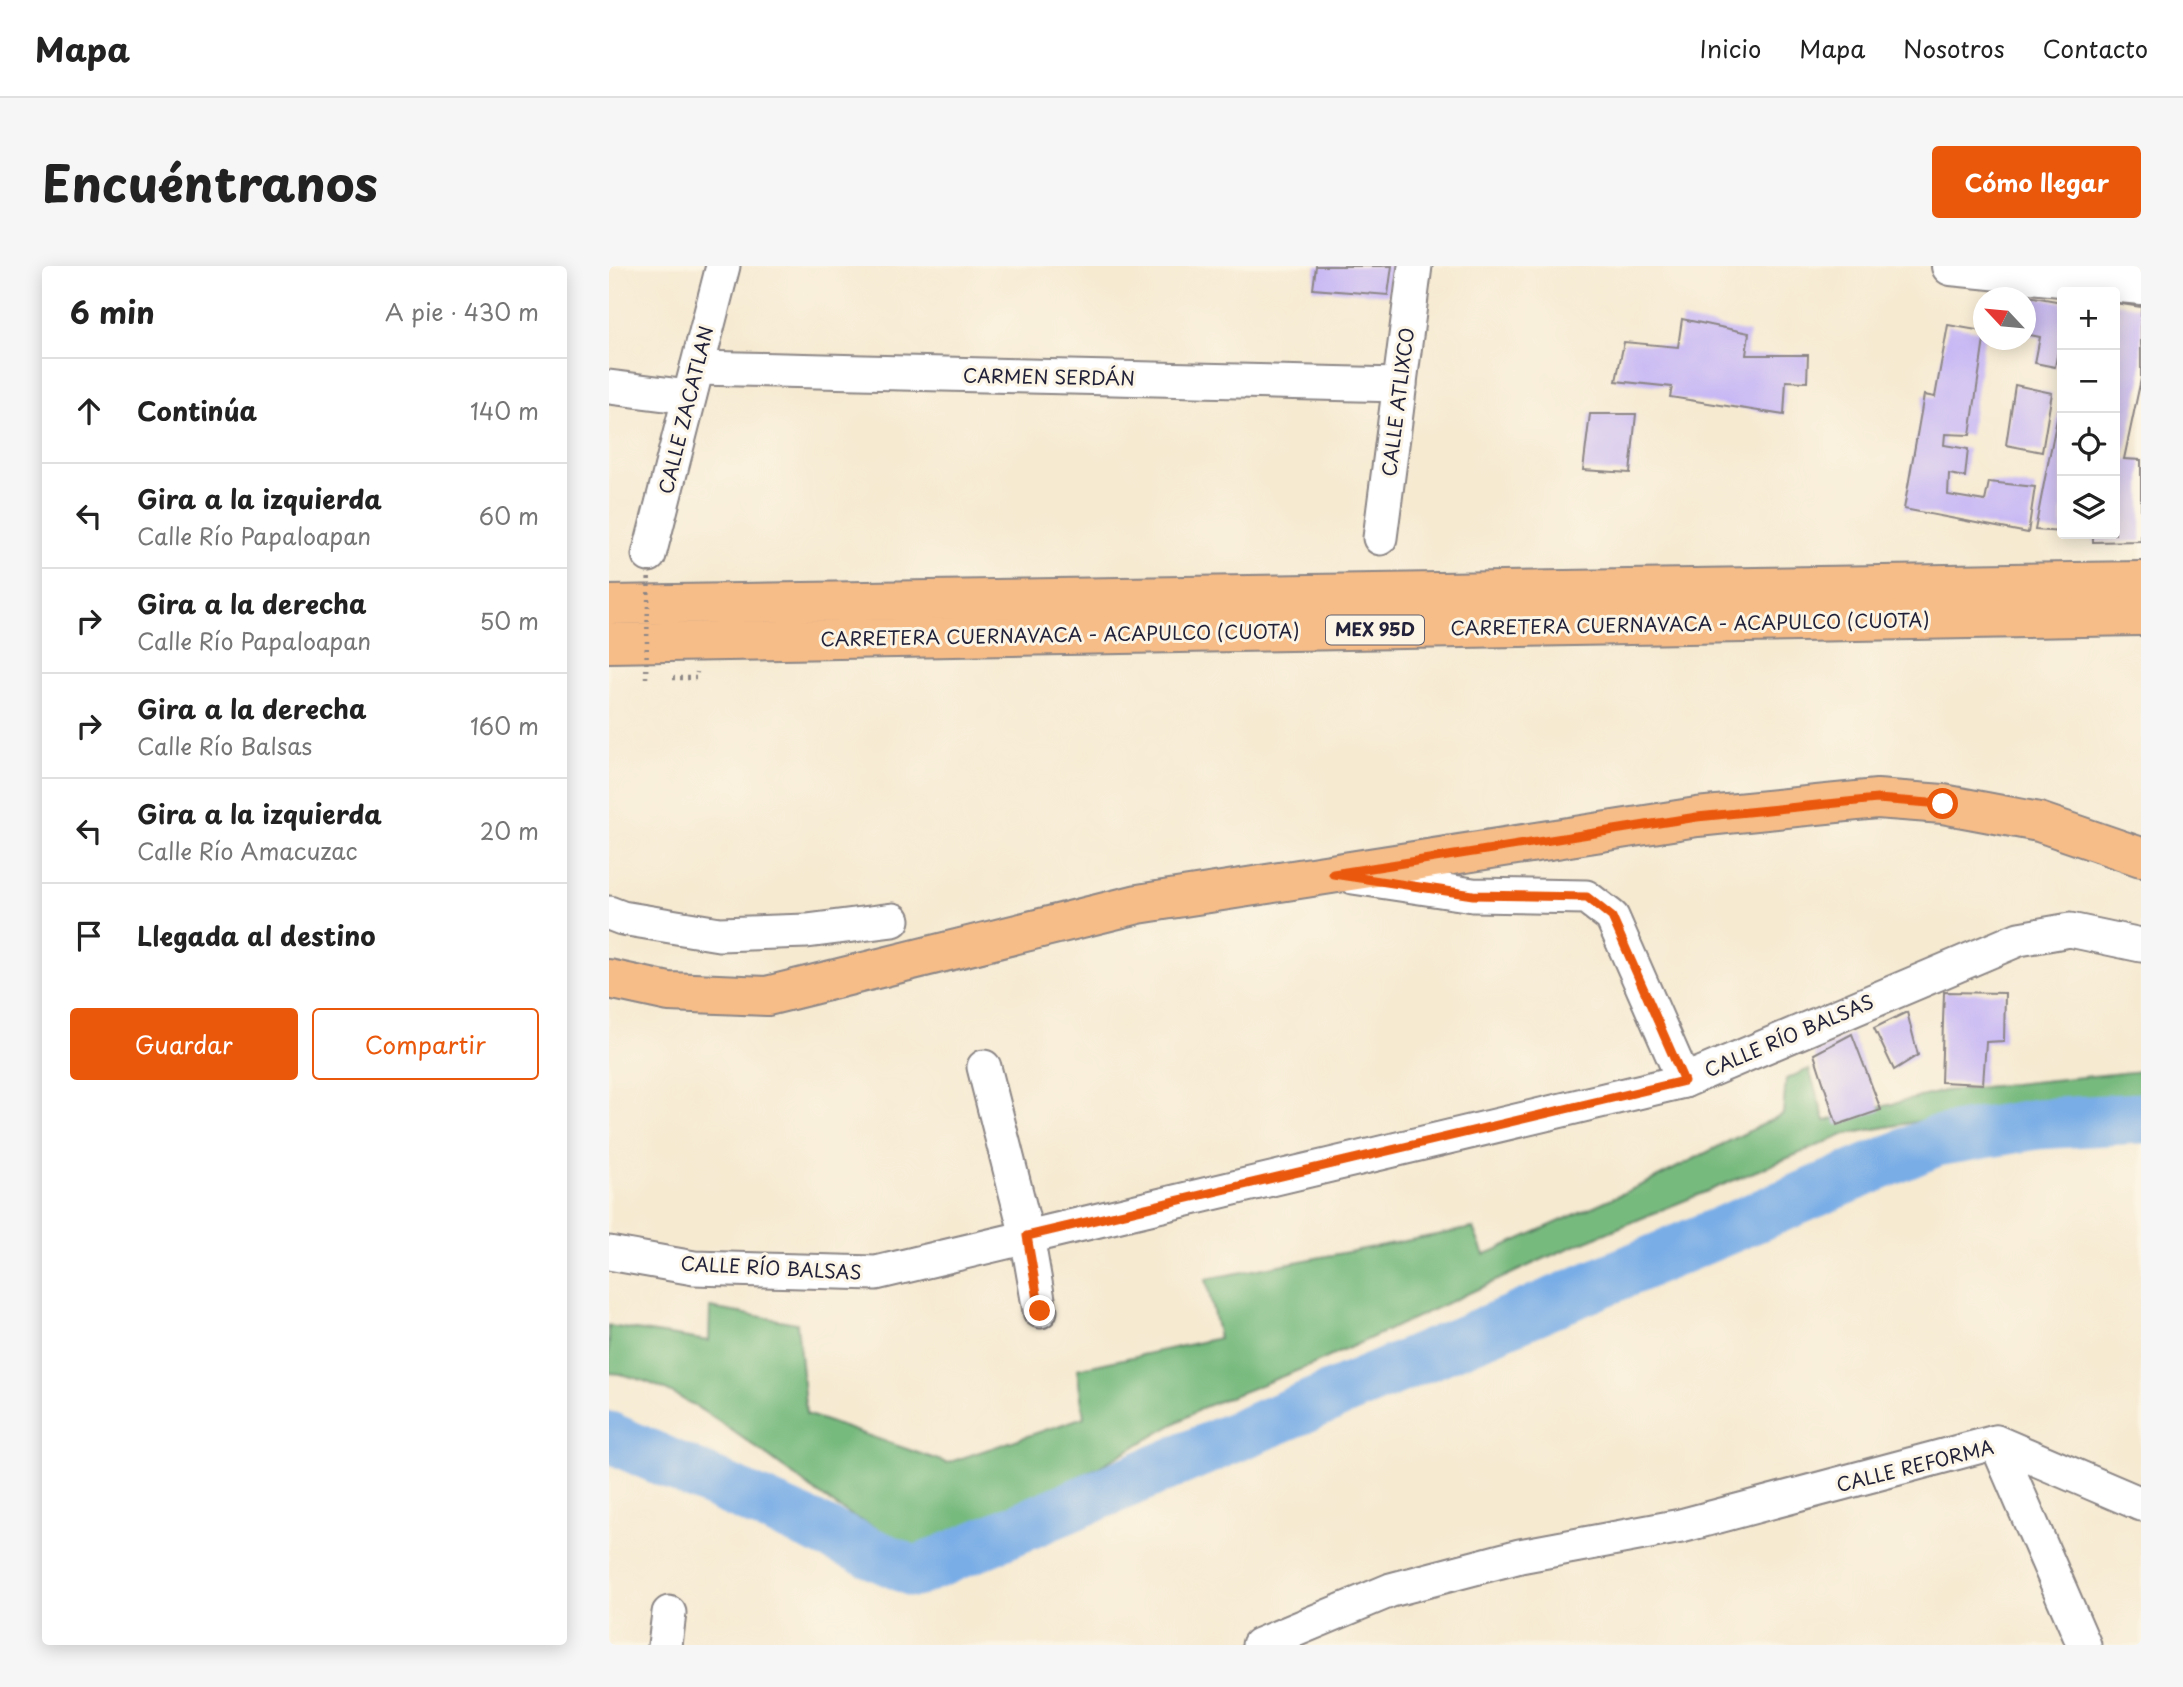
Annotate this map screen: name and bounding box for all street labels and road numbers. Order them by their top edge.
street label: CALLE ZACATLAN [651,323,719,497]
street label: CALLE ATLIXCO [1374,326,1420,478]
street label: CARMEN SERDÁN [963,360,1135,392]
street label: CARRETERA CUERNAVACA - ACAPULCO (CUOTA) [1450,605,1930,641]
street label: CARRETERA CUERNAVACA - ACAPULCO (CUOTA) [820,616,1300,652]
road number: MEX 95D [1326,616,1424,644]
street label: CALLE RÍO BALSAS [1700,987,1877,1083]
street label: CALLE RÍO BALSAS [680,1248,862,1286]
street label: CALLE REFORMA [1833,1432,1997,1498]

